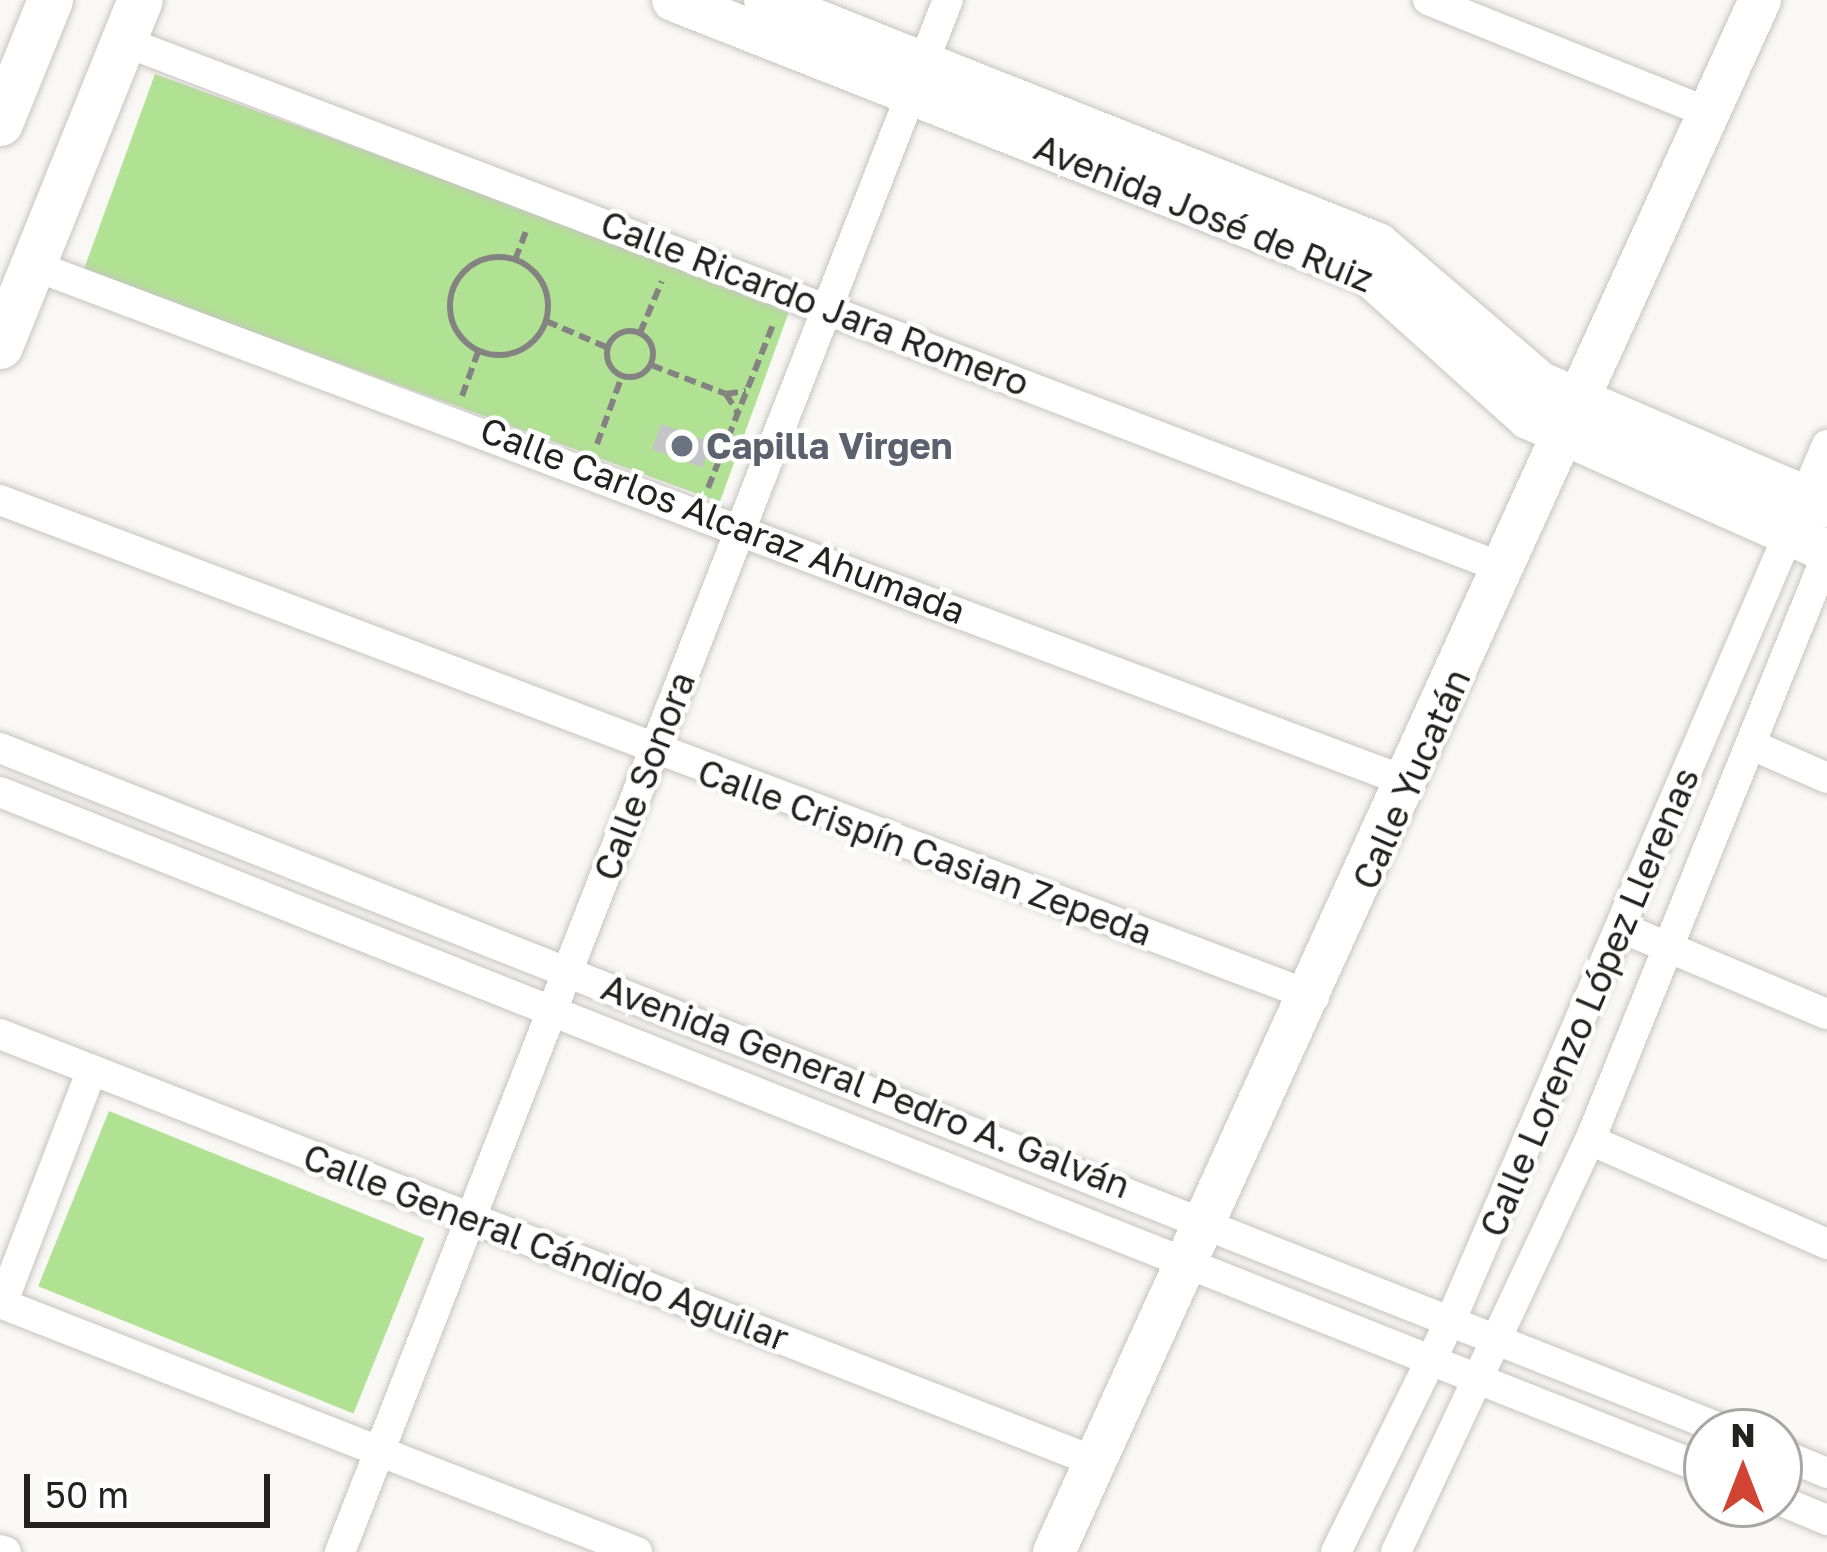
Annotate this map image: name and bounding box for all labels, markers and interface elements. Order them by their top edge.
street label: Avenida José de Ruiz [1028,125,1380,301]
street label: Calle Ricardo Jara Romero [595,201,1035,405]
street label: Calle Carlos Alcaraz Ahumada [475,407,971,633]
place label: Capilla Virgen [706,424,953,468]
marker: Capilla Virgen [669,433,695,459]
street label: Calle Yucatán [1343,662,1479,896]
street label: Calle Sonora [584,666,704,886]
street label: Calle Crispín Casian Zepeda [692,750,1158,954]
street label: Calle Lorenzo López Llerenas [1470,761,1708,1243]
street label: Avenida General Pedro A. Galván [596,965,1136,1207]
street label: Calle General Cándido Aguilar [297,1134,795,1360]
north arrow [1683,1408,1803,1528]
text: N [1730,1415,1756,1454]
scale bar [30,1450,276,1524]
text: 50 m [45,1473,129,1516]

